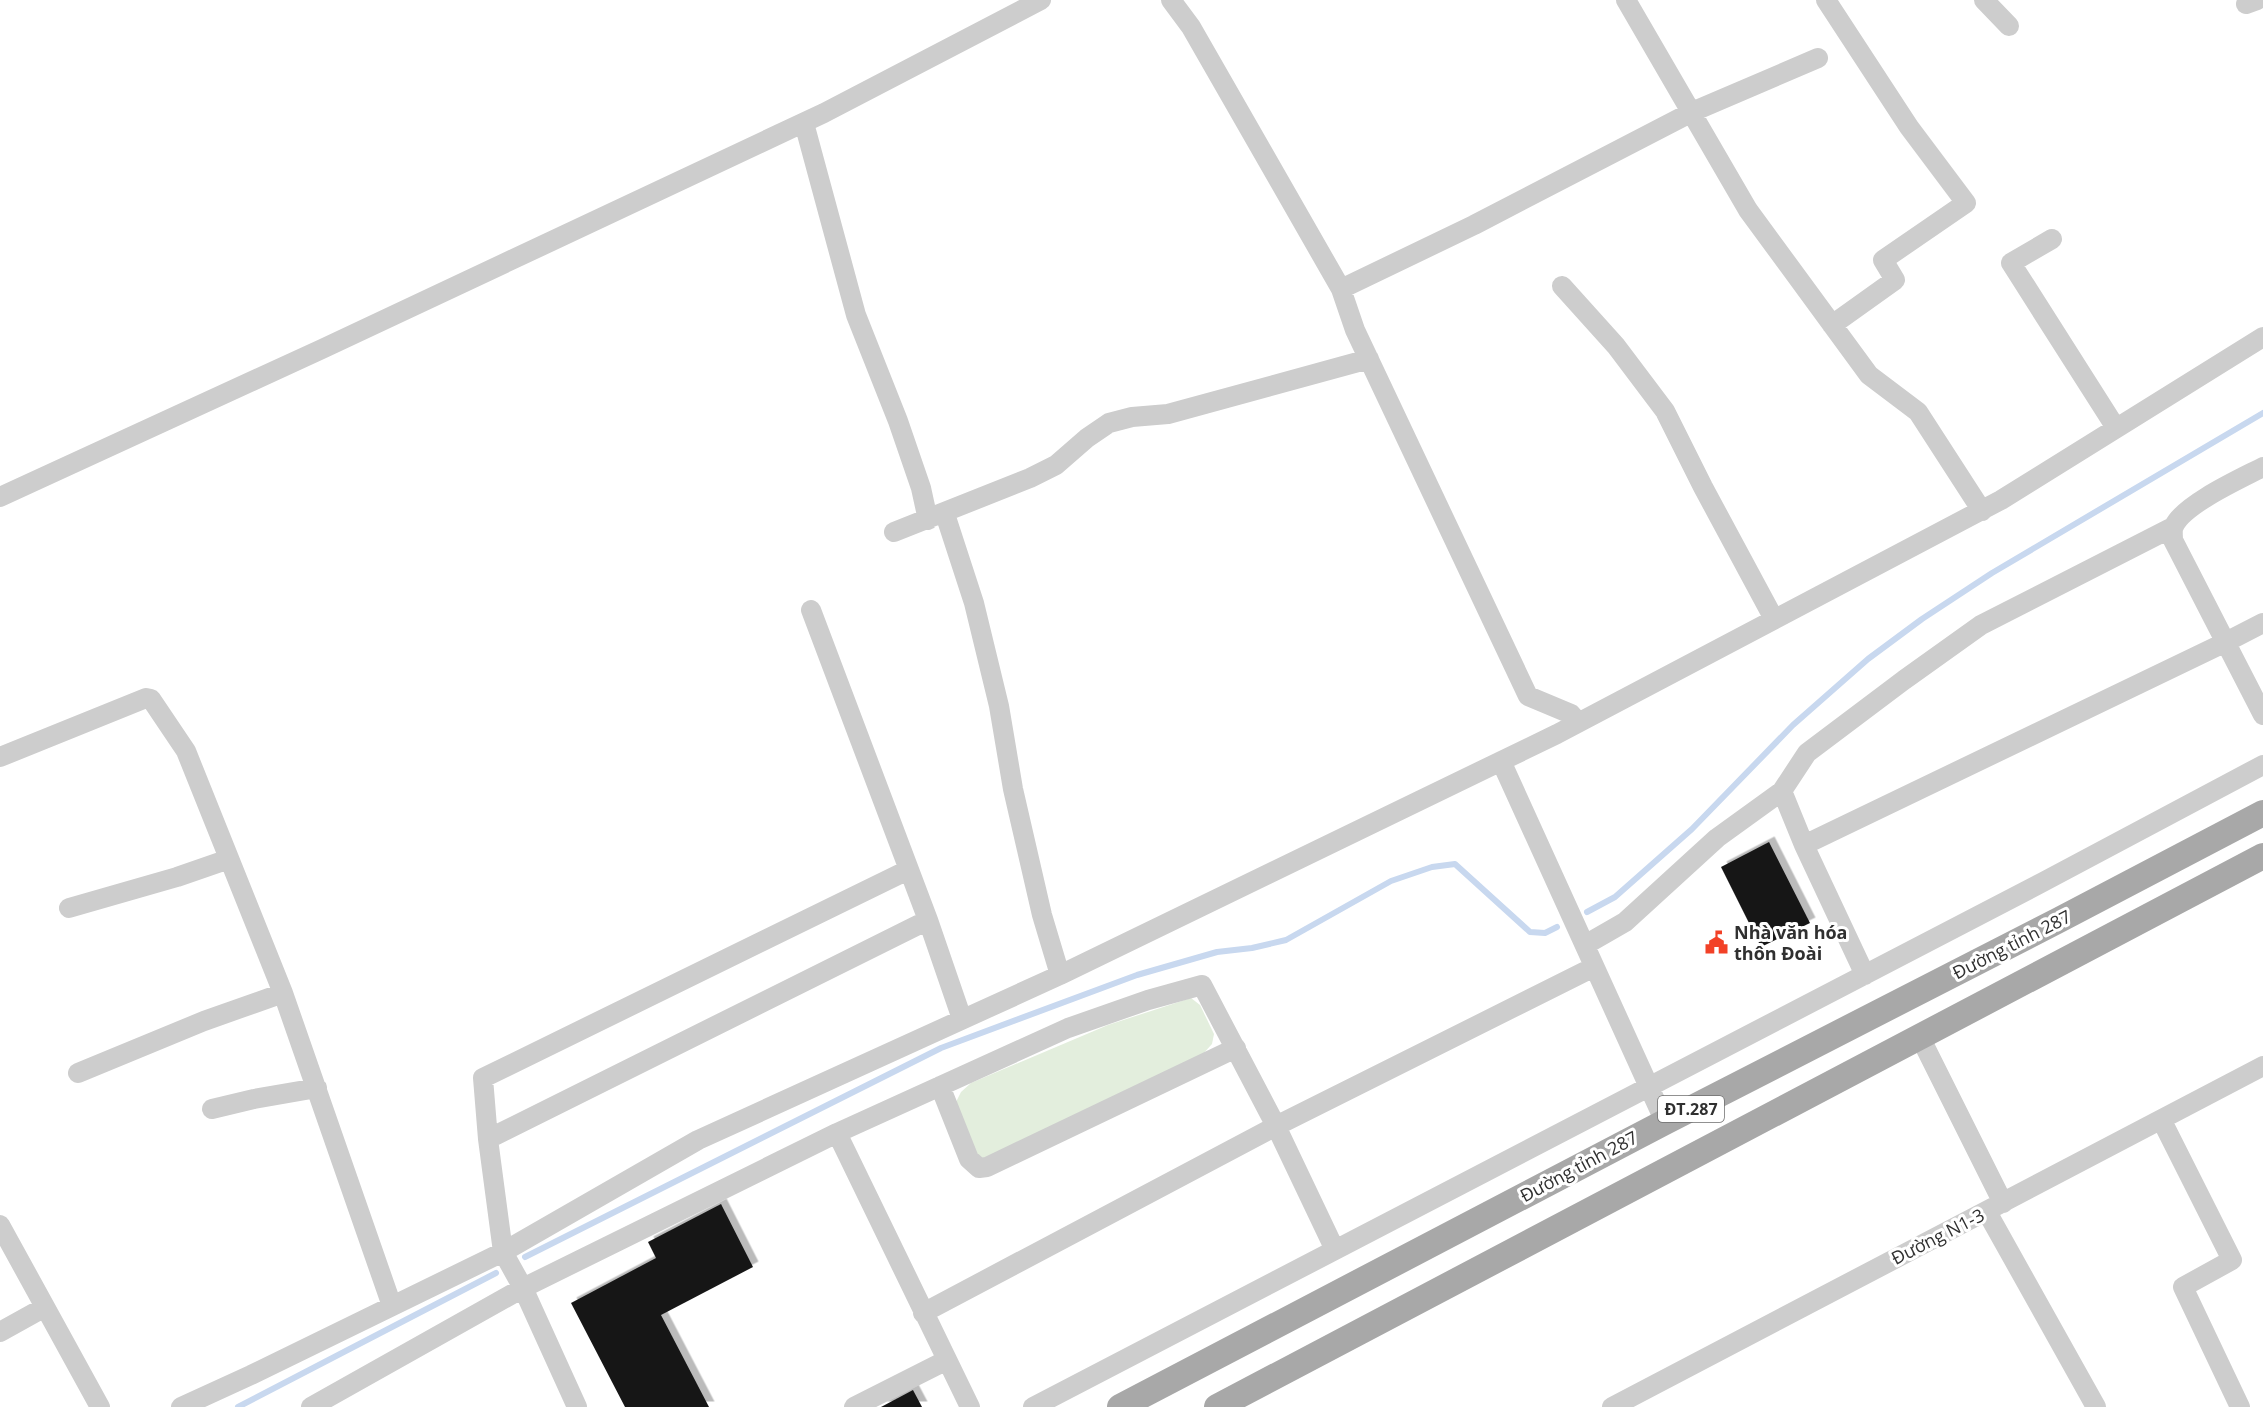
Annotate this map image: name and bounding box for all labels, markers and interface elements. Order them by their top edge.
street label: Đường tỉnh 287 [1948,904,2075,984]
place label: Nhà văn hóa thôn Đoài [1734,920,1847,965]
public building icon: Nhà văn hóa thôn Đoài [1703,930,1729,956]
road number: ĐT.287 [1658,1096,1724,1122]
street label: Đường tỉnh 287 [1515,1125,1642,1207]
street label: Đường N1-3 [1887,1202,1988,1270]

